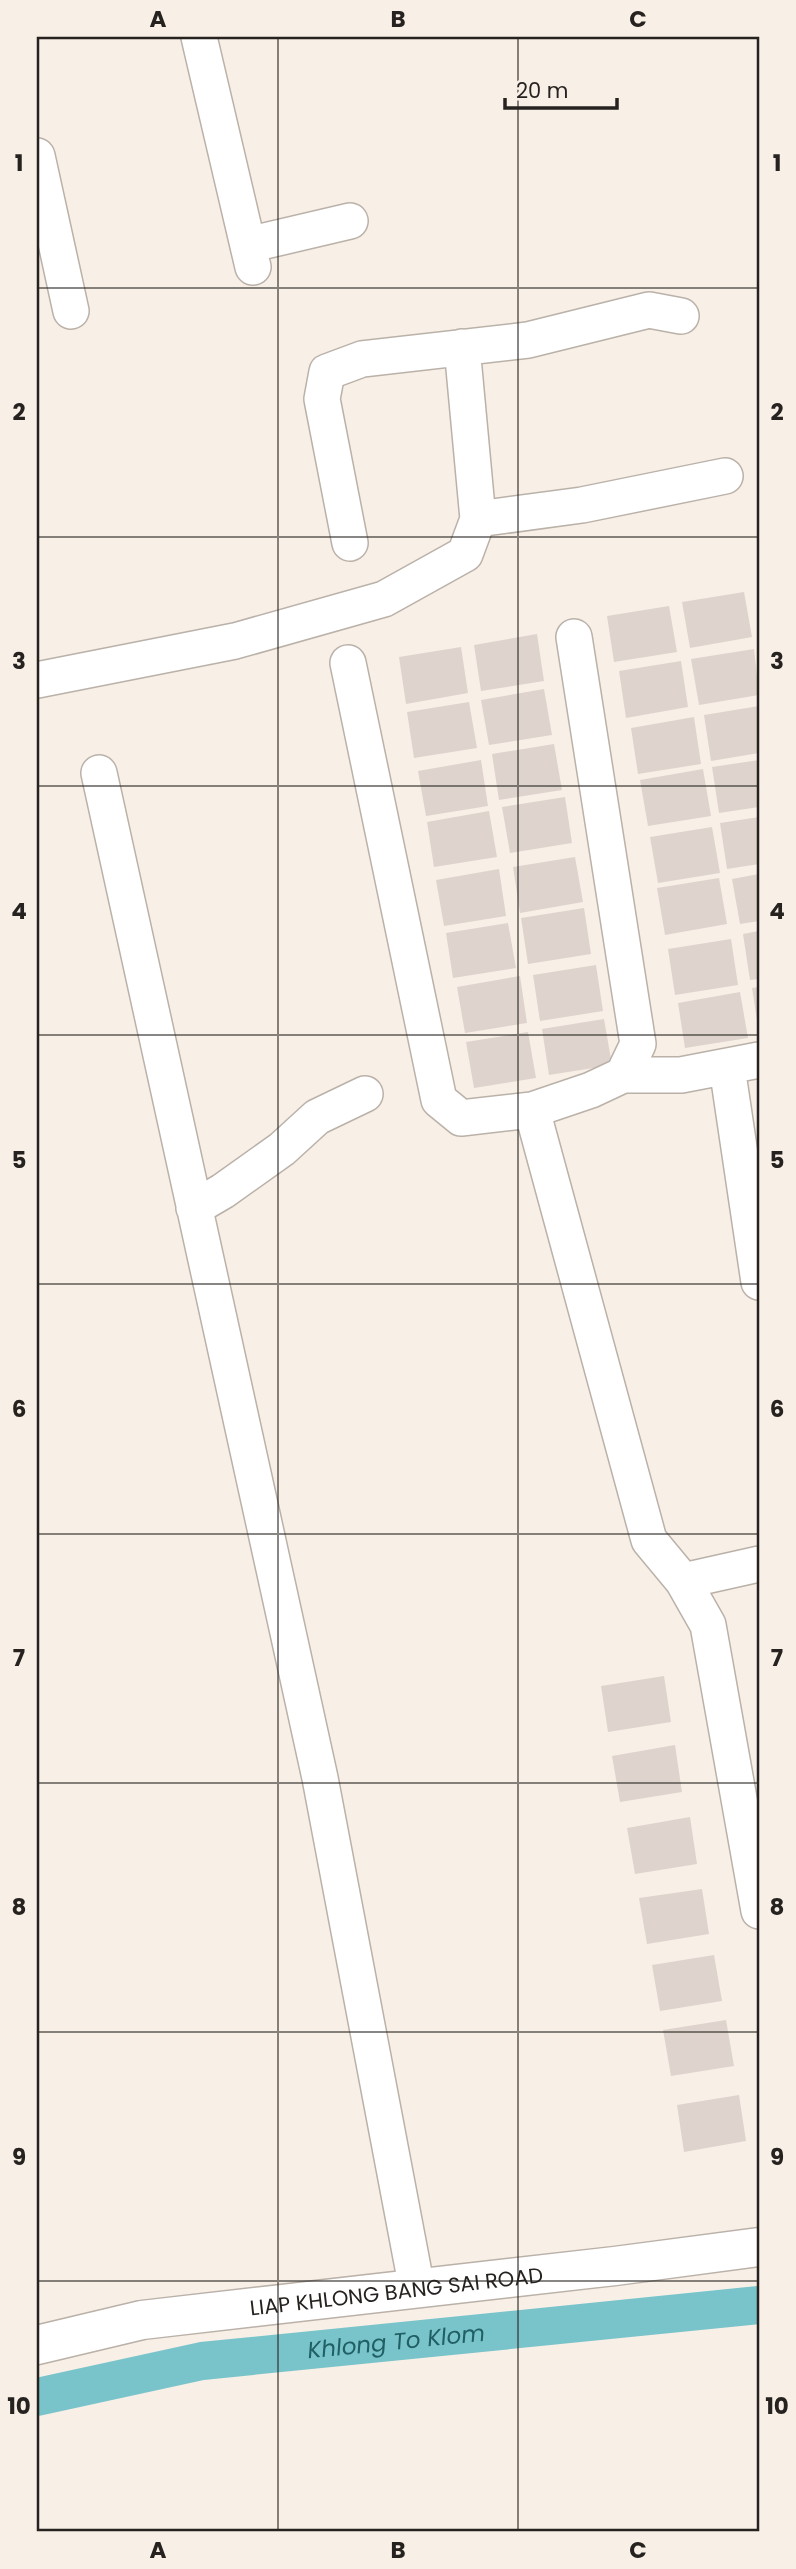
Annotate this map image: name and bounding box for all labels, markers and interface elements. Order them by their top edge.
text: A [150,3,167,35]
text: B [390,3,406,35]
text: C [629,3,647,35]
scale bar [505,66,618,110]
text: 20 m [516,76,569,105]
text: 1 [15,147,23,179]
text: 1 [773,147,781,179]
text: 2 [12,396,26,428]
text: 2 [770,396,784,428]
text: 3 [12,645,26,677]
text: 3 [770,645,784,677]
text: 4 [11,895,27,927]
text: 4 [769,895,785,927]
text: 5 [12,1144,26,1176]
text: 5 [770,1144,784,1176]
text: 6 [12,1393,26,1425]
text: 6 [770,1393,784,1425]
text: 7 [13,1642,25,1674]
text: 7 [771,1642,783,1674]
text: 8 [12,1891,26,1923]
text: 8 [770,1891,784,1923]
text: 9 [12,2141,26,2173]
text: 9 [770,2141,784,2173]
street label: LIAP KHLONG BANG SAI ROAD [248,2260,545,2322]
water label: Khlong To Klom [306,2317,486,2366]
text: 10 [7,2390,31,2422]
text: 10 [765,2390,789,2422]
text: A [150,2534,167,2566]
text: B [390,2534,406,2566]
text: C [629,2534,647,2566]

